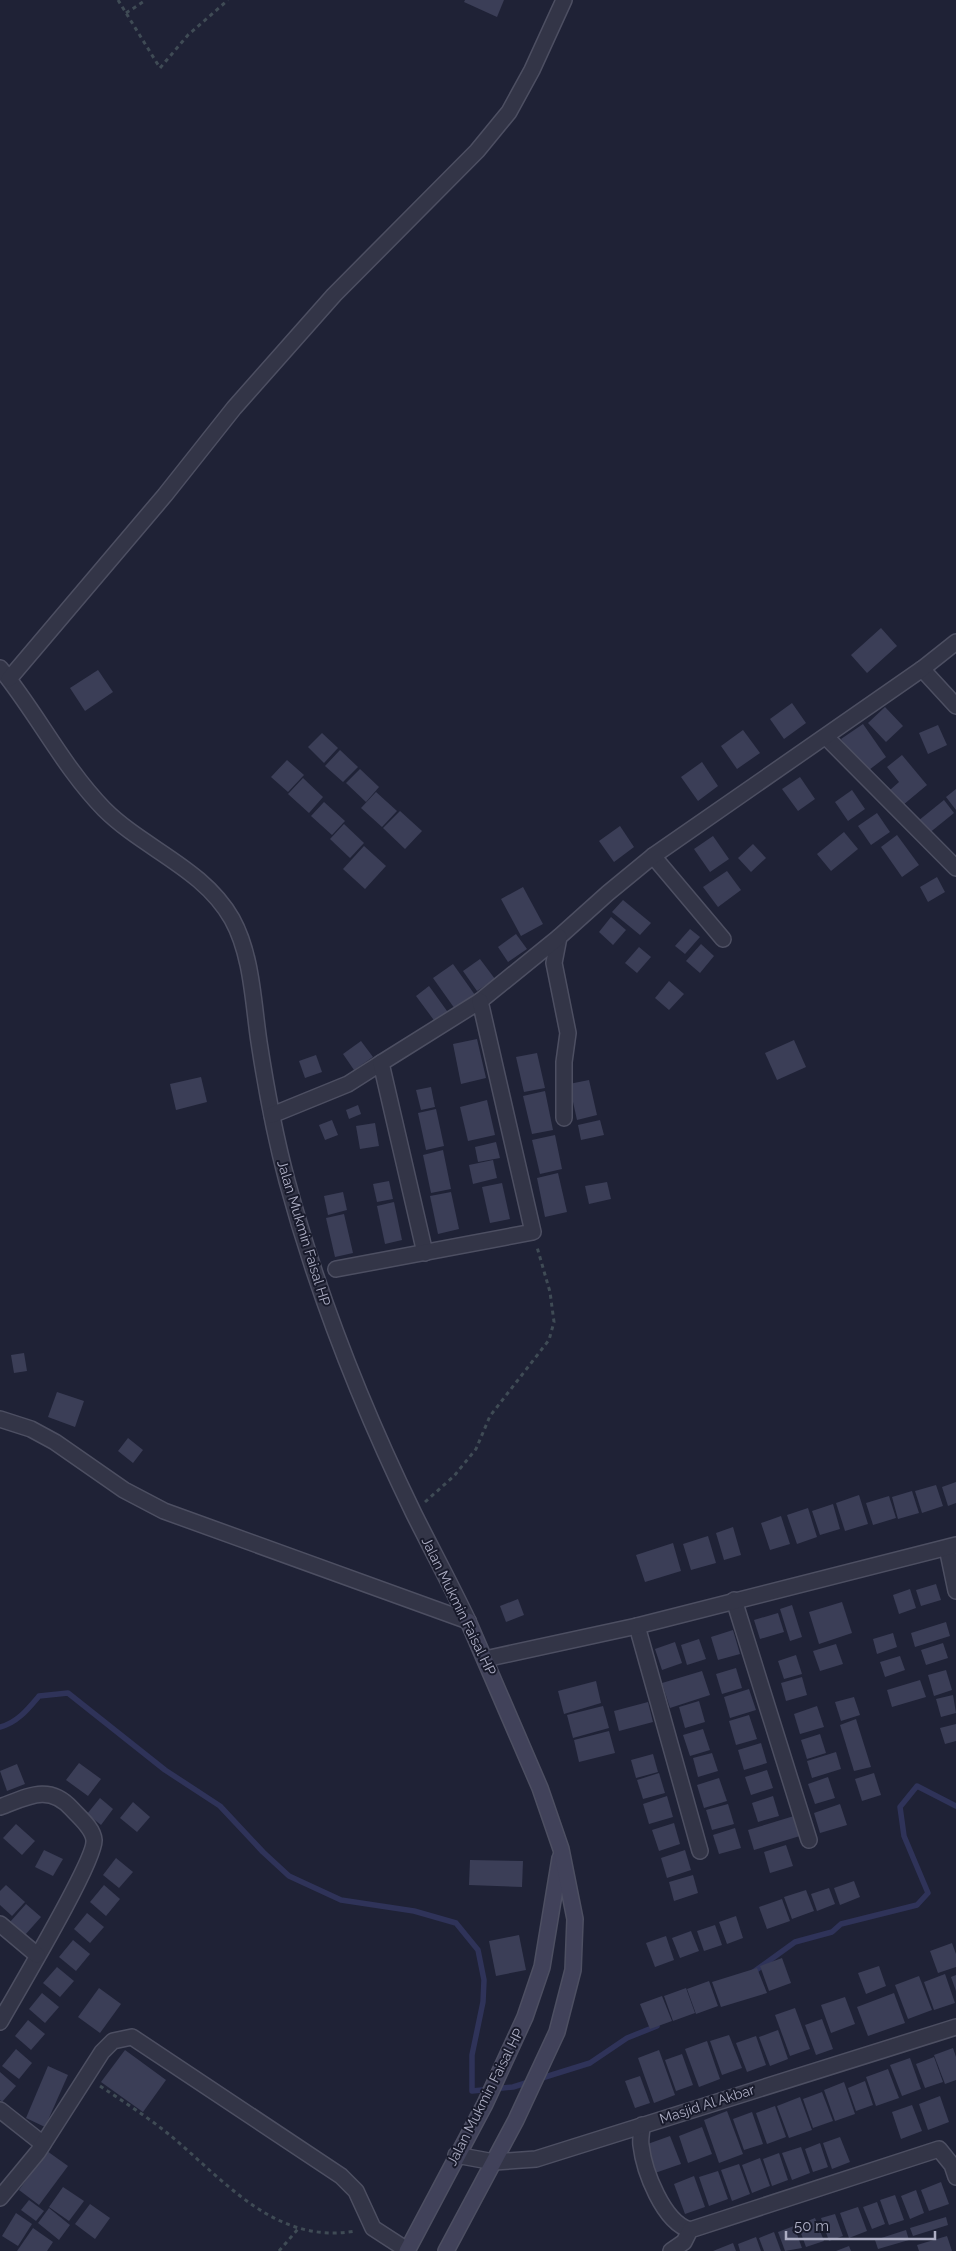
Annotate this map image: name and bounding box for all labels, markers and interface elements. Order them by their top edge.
street label: Jalan Mukmin Faisal HP [274,1158,334,1308]
street label: Jalan Mukmin Faisal HP [419,1534,500,1678]
street label: Jalan Mukmin Faisal HP [443,2026,527,2168]
street label: Masjid Al Akbar [658,2081,756,2127]
scale bar [786,2208,935,2240]
text: 50 m [794,2217,829,2235]

